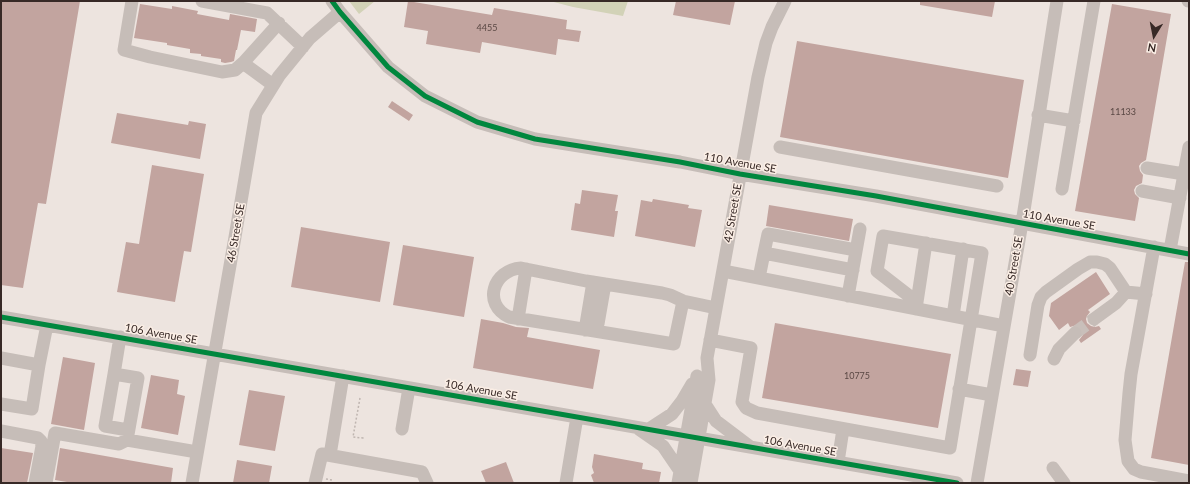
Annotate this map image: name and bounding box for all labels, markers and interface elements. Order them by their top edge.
north arrow [1134,16,1174,56]
house number: 4455 [477,23,497,33]
text: N [1147,41,1157,55]
house number: 11133 [1110,107,1136,117]
street label: 110 Avenue SE [703,150,777,176]
street label: 42 Street SE [721,182,745,244]
street label: 46 Street SE [224,202,248,264]
street label: 110 Avenue SE [1022,207,1096,233]
street label: 40 Street SE [1002,235,1026,297]
street label: 106 Avenue SE [124,321,198,347]
house number: 10775 [844,371,870,381]
street label: 106 Avenue SE [444,377,518,403]
street label: 106 Avenue SE [763,433,837,459]

